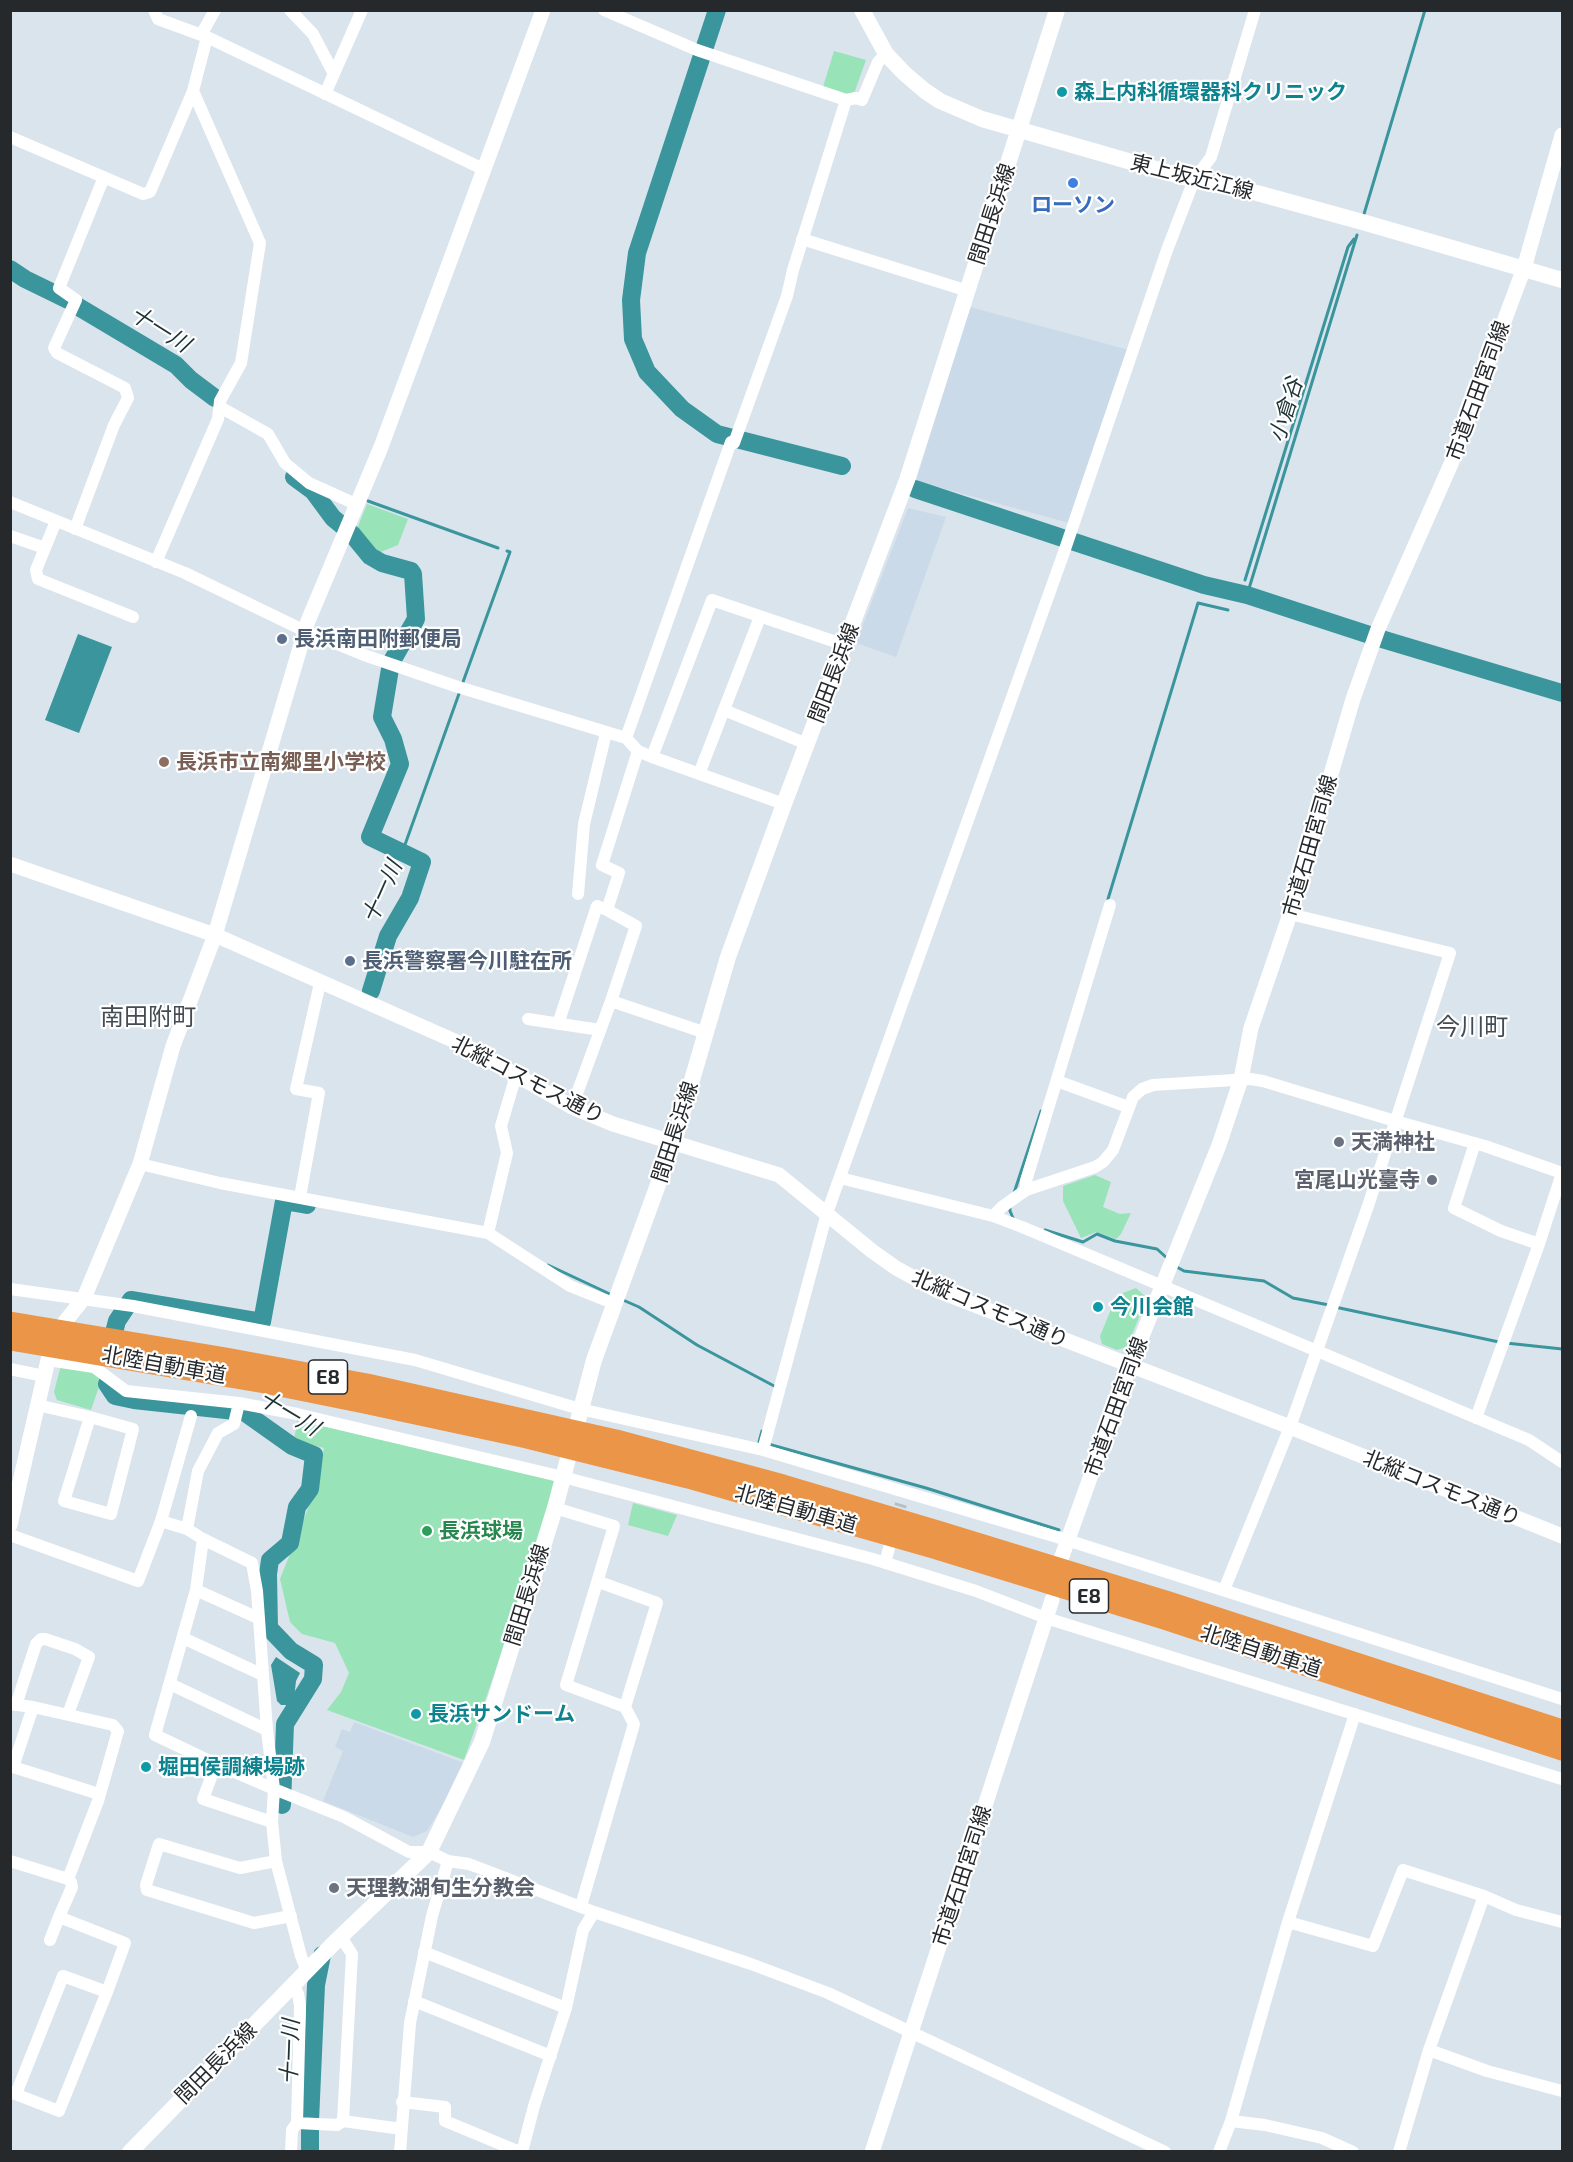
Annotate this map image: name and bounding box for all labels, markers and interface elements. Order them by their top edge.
place label: 森上内科循環器科クリニック [1074,79,1347,105]
marker: 森上内科循環器科クリニック [1055,85,1069,99]
street label: 東上坂近江線 [1128,150,1256,204]
street label: 間田長浜線 [964,160,1020,268]
marker: ローソン [1066,176,1080,190]
place label: ローソン [1031,192,1115,218]
water label: 十一川 [125,300,195,358]
street label: 市道石田宮司線 [1441,318,1515,464]
water label: 小倉谷 [1264,375,1308,445]
street label: 間田長浜線 [803,619,865,727]
place label: 長浜南田附郵便局 [294,626,462,652]
marker: 長浜南田附郵便局 [275,632,289,646]
place label: 長浜市立南郷里小学校 [176,749,386,775]
marker: 長浜市立南郷里小学校 [157,755,171,769]
street label: 市道石田宮司線 [1278,772,1342,920]
water label: 十一川 [357,856,407,928]
place label: 長浜警察署今川駐在所 [362,948,572,974]
marker: 長浜警察署今川駐在所 [343,954,357,968]
district label: 南田附町 [100,1003,196,1031]
district label: 今川町 [1436,1013,1508,1041]
street label: 北縦コスモス通り [447,1031,609,1129]
street label: 間田長浜線 [647,1078,703,1186]
place label: 天満神社 [1351,1129,1435,1155]
marker: 天満神社 [1332,1135,1346,1149]
place label: 宮尾山光臺寺 [1294,1167,1420,1193]
marker: 宮尾山光臺寺 [1425,1173,1439,1187]
street label: 北縦コスモス通り [908,1265,1072,1353]
place label: 今川会館 [1110,1294,1194,1320]
marker: 今川会館 [1091,1300,1105,1314]
street label: 市道石田宮司線 [1079,1334,1153,1480]
street label: 北陸自動車道 [100,1342,228,1388]
road number: E8 [308,1360,348,1394]
water label: 十一川 [254,1385,324,1441]
street label: 北縦コスモス通り [1359,1445,1525,1531]
street label: 北陸自動車道 [732,1480,860,1538]
place label: 長浜球場 [439,1518,523,1544]
marker: 長浜球場 [420,1524,434,1538]
street label: 間田長浜線 [500,1541,554,1649]
road number: E8 [1070,1579,1108,1613]
street label: 北陸自動車道 [1197,1620,1325,1682]
place label: 長浜サンドーム [428,1701,575,1727]
marker: 長浜サンドーム [409,1707,423,1721]
place label: 堀田侯調練場跡 [158,1754,305,1780]
marker: 堀田侯調練場跡 [139,1760,153,1774]
street label: 市道石田宮司線 [927,1802,997,1950]
place label: 天理教湖旬生分教会 [346,1875,535,1901]
marker: 天理教湖旬生分教会 [327,1881,341,1895]
street label: 間田長浜線 [170,2017,262,2109]
water label: 十一川 [276,2019,304,2085]

